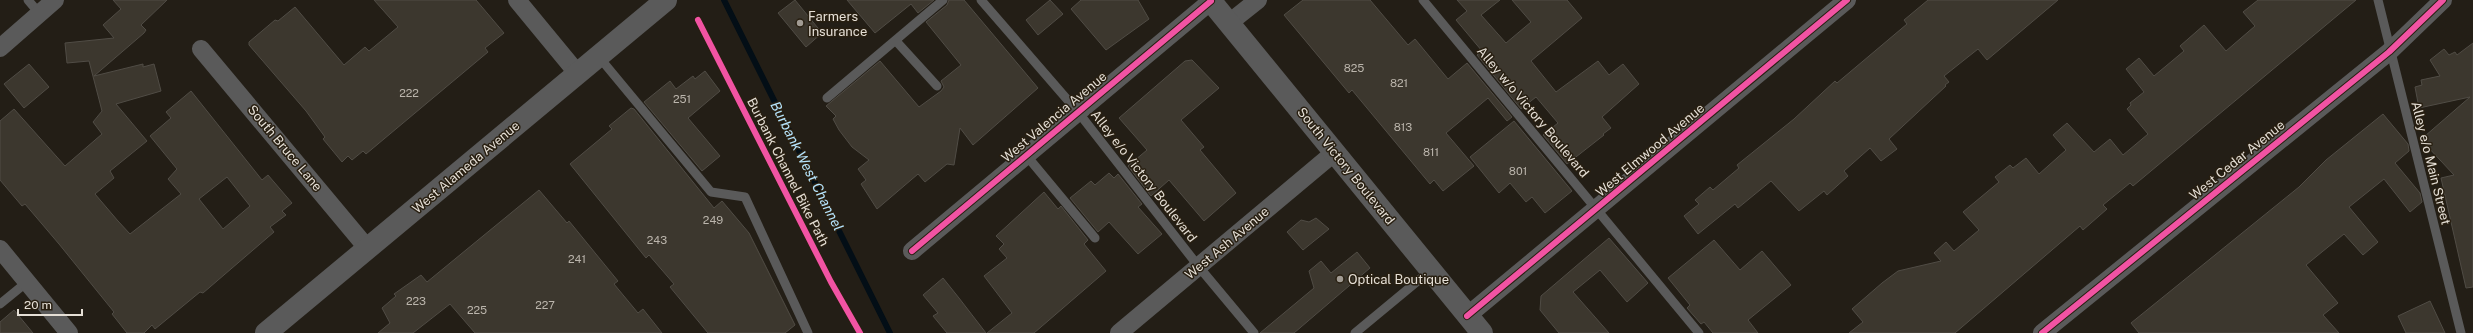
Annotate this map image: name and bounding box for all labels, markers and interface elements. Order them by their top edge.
place label: Farmers Insurance [808,9,867,39]
marker: Farmers Insurance [795,18,805,28]
street label: Alley w/o Victory Boulevard [1474,44,1592,180]
house number: 825 [1344,62,1364,74]
street label: West Valencia Avenue [998,69,1110,165]
house number: 821 [1390,77,1408,89]
house number: 222 [399,87,419,99]
house number: 251 [673,93,691,105]
street label: Burbank Channel Bike Path [744,95,832,249]
water label: Burbank West Channel [767,99,847,233]
street label: West Elmwood Avenue [1593,100,1707,200]
street label: Alley e/o Main Street [2408,100,2454,226]
street label: South Bruce Lane [245,102,325,194]
street label: South Victory Boulevard [1294,104,1398,228]
street label: Alley e/o Victory Boulevard [1088,107,1200,245]
street label: West Cedar Avenue [2186,117,2288,203]
street label: West Alameda Avenue [409,118,523,216]
house number: 813 [1394,121,1412,133]
house number: 811 [1423,146,1439,158]
house number: 801 [1509,165,1527,177]
street label: West Ash Avenue [1182,204,1272,282]
house number: 249 [703,214,723,226]
house number: 243 [647,234,667,246]
house number: 241 [568,253,586,265]
place label: Optical Boutique [1348,272,1449,287]
marker: Optical Boutique [1335,274,1345,284]
scale bar [18,291,82,317]
house number: 223 [406,295,426,307]
text: 20 m [24,298,52,312]
house number: 227 [535,299,555,311]
house number: 225 [467,304,487,316]

